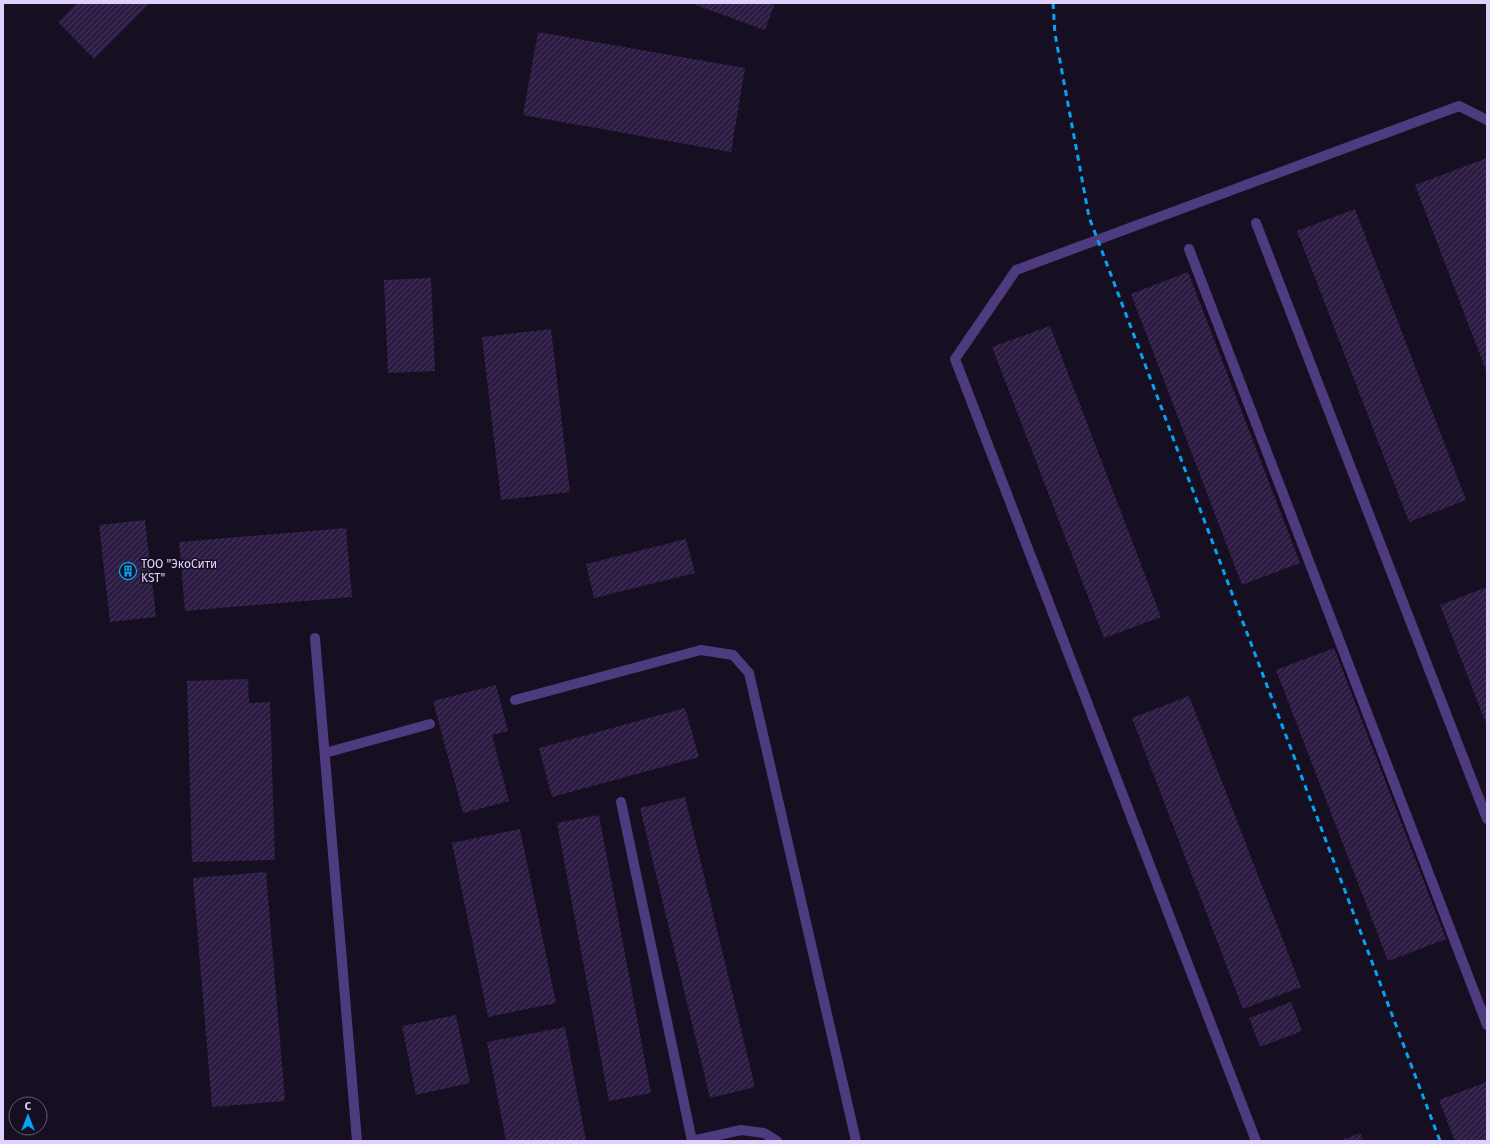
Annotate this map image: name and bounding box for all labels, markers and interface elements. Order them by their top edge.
place label: ТОО "ЭкоСити KST" [141,557,217,585]
building icon: ТОО "ЭкоСити KST" [118,561,138,581]
north arrow [8,1096,48,1136]
text: С [25,1100,32,1113]

